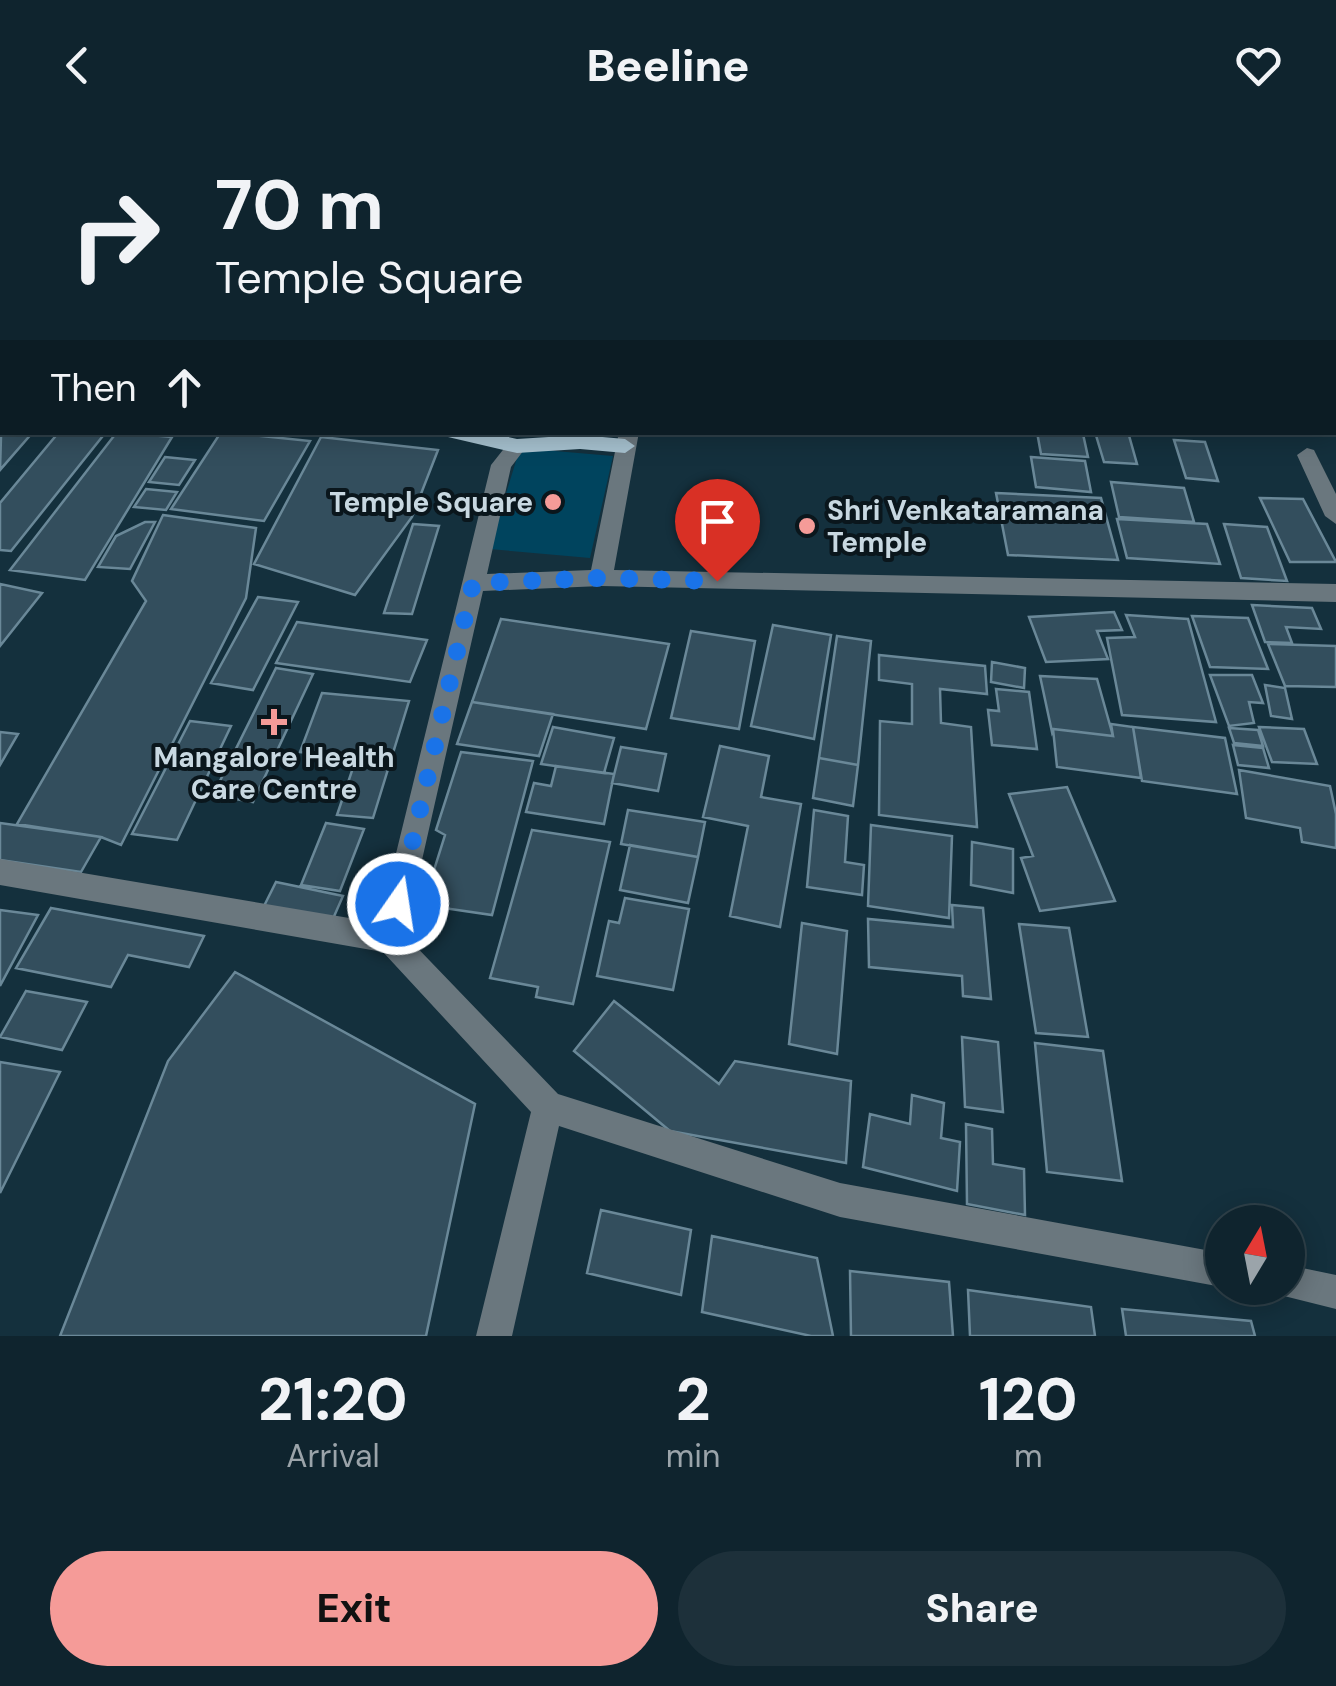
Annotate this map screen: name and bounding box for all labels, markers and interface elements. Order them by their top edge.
text: Beeline [586,36,750,95]
icon: back [50,38,105,93]
icon: heart [1231,38,1286,93]
text: 70 m [215,160,384,251]
icon: right [50,170,180,300]
text: Temple Square [215,248,524,307]
icon: ahead [157,360,212,415]
text: Then [50,363,137,413]
pin [675,479,760,582]
place label: Temple Square [329,484,533,521]
marker: Temple Square [542,491,564,513]
place label: Shri Venkataramana Temple [827,492,1104,561]
icon: arrive [690,494,745,549]
marker: Shri Venkataramana Temple [796,515,818,537]
marker: Mangalore Health Care Centre [261,709,287,735]
place label: Mangalore Health Care Centre [154,739,394,808]
position arrow [346,852,450,956]
north arrow [1205,1205,1305,1305]
map controls [1205,1205,1305,1305]
text: 21:20 [258,1360,408,1439]
text: 2 [676,1360,710,1439]
text: 120 [979,1360,1078,1439]
text: Arrival [286,1435,380,1477]
text: min [666,1435,720,1477]
text: m [1014,1435,1042,1477]
button: Exit [50,1551,658,1666]
button: Share [678,1551,1286,1666]

